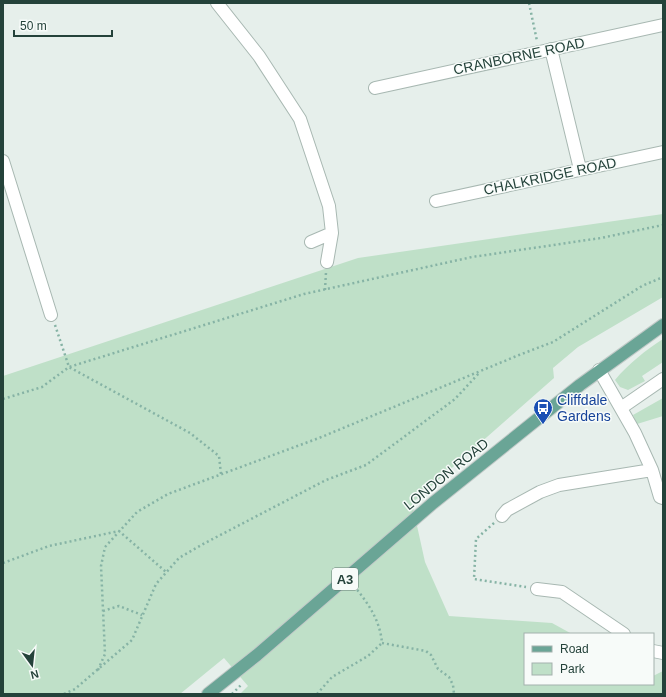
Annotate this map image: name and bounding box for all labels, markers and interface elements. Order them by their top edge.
scale bar [14,12,112,38]
text: 50 m [20,19,47,33]
street label: CRANBORNE ROAD [452,34,586,78]
street label: CHALKRIDGE ROAD [482,154,618,198]
place label: Cliffdale Gardens [557,392,611,424]
bus stop icon: Cliffdale Gardens [532,397,554,425]
street label: LONDON ROAD [400,435,492,513]
road number: A3 [332,568,358,590]
legend [524,633,654,685]
text: Road [560,642,589,656]
north arrow [12,645,52,685]
text: Park [560,662,586,676]
text: N [29,668,40,681]

